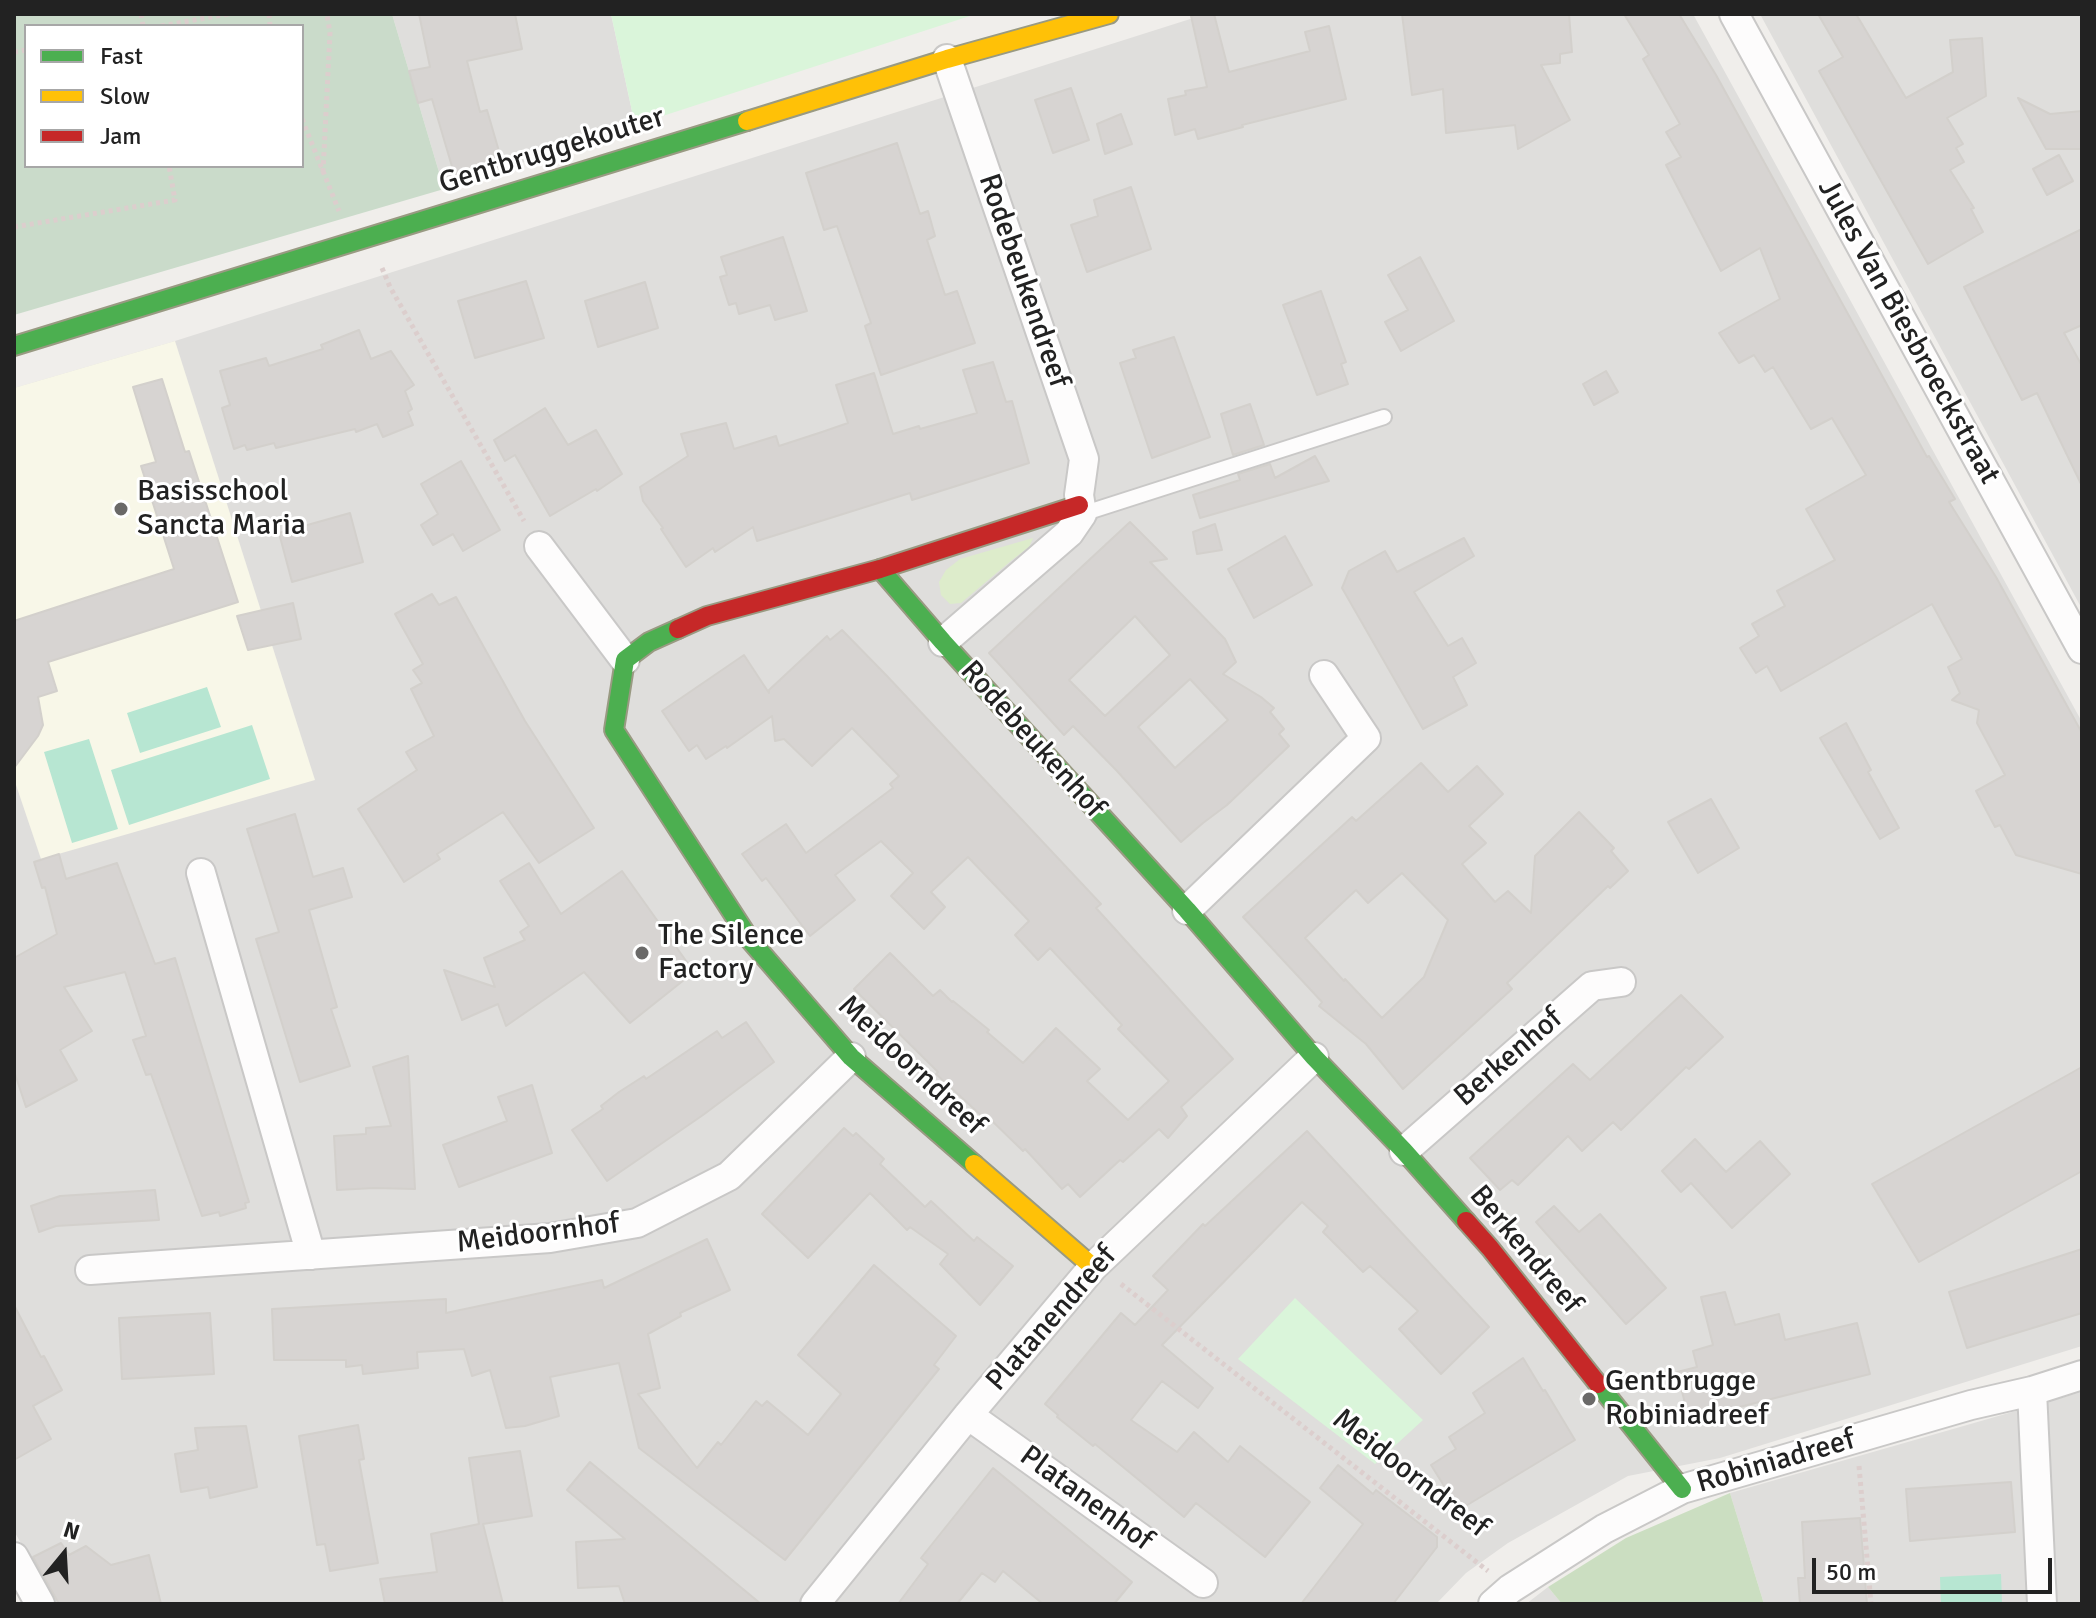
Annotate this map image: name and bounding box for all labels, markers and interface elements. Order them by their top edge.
legend [24,24,304,168]
text: Fast [100,41,143,71]
text: Slow [100,81,150,111]
street label: Gentbruggekouter [435,100,669,202]
text: Jam [100,121,141,151]
street label: Rodebeukendreef [970,169,1076,393]
street label: Jules Van Biesbroeckstraat [1809,173,2007,491]
place label: Basisschool Sancta Maria [137,474,306,544]
marker: Basisschool Sancta Maria [112,500,130,518]
street label: Rodebeukenhof [952,654,1112,826]
place label: The Silence Factory [658,918,804,988]
marker: The Silence Factory [633,944,651,962]
street label: Meidoorndreef [830,989,992,1143]
street label: Berkenhof [1447,1001,1571,1115]
street label: Berkendreef [1461,1178,1589,1322]
street label: Meidoornhof [455,1206,621,1262]
street label: Platanendreef [979,1239,1125,1399]
place label: Gentbrugge Robiniadreef [1605,1364,1768,1434]
marker: Gentbrugge Robiniadreef [1580,1390,1598,1408]
street label: Meidoorndreef [1325,1402,1495,1546]
street label: Robiniadreef [1693,1422,1859,1502]
street label: Platanenhof [1012,1439,1160,1559]
north arrow [24,1514,104,1594]
text: N [60,1515,83,1546]
scale bar [1816,1542,2056,1592]
text: 50 m [1826,1557,1876,1587]

